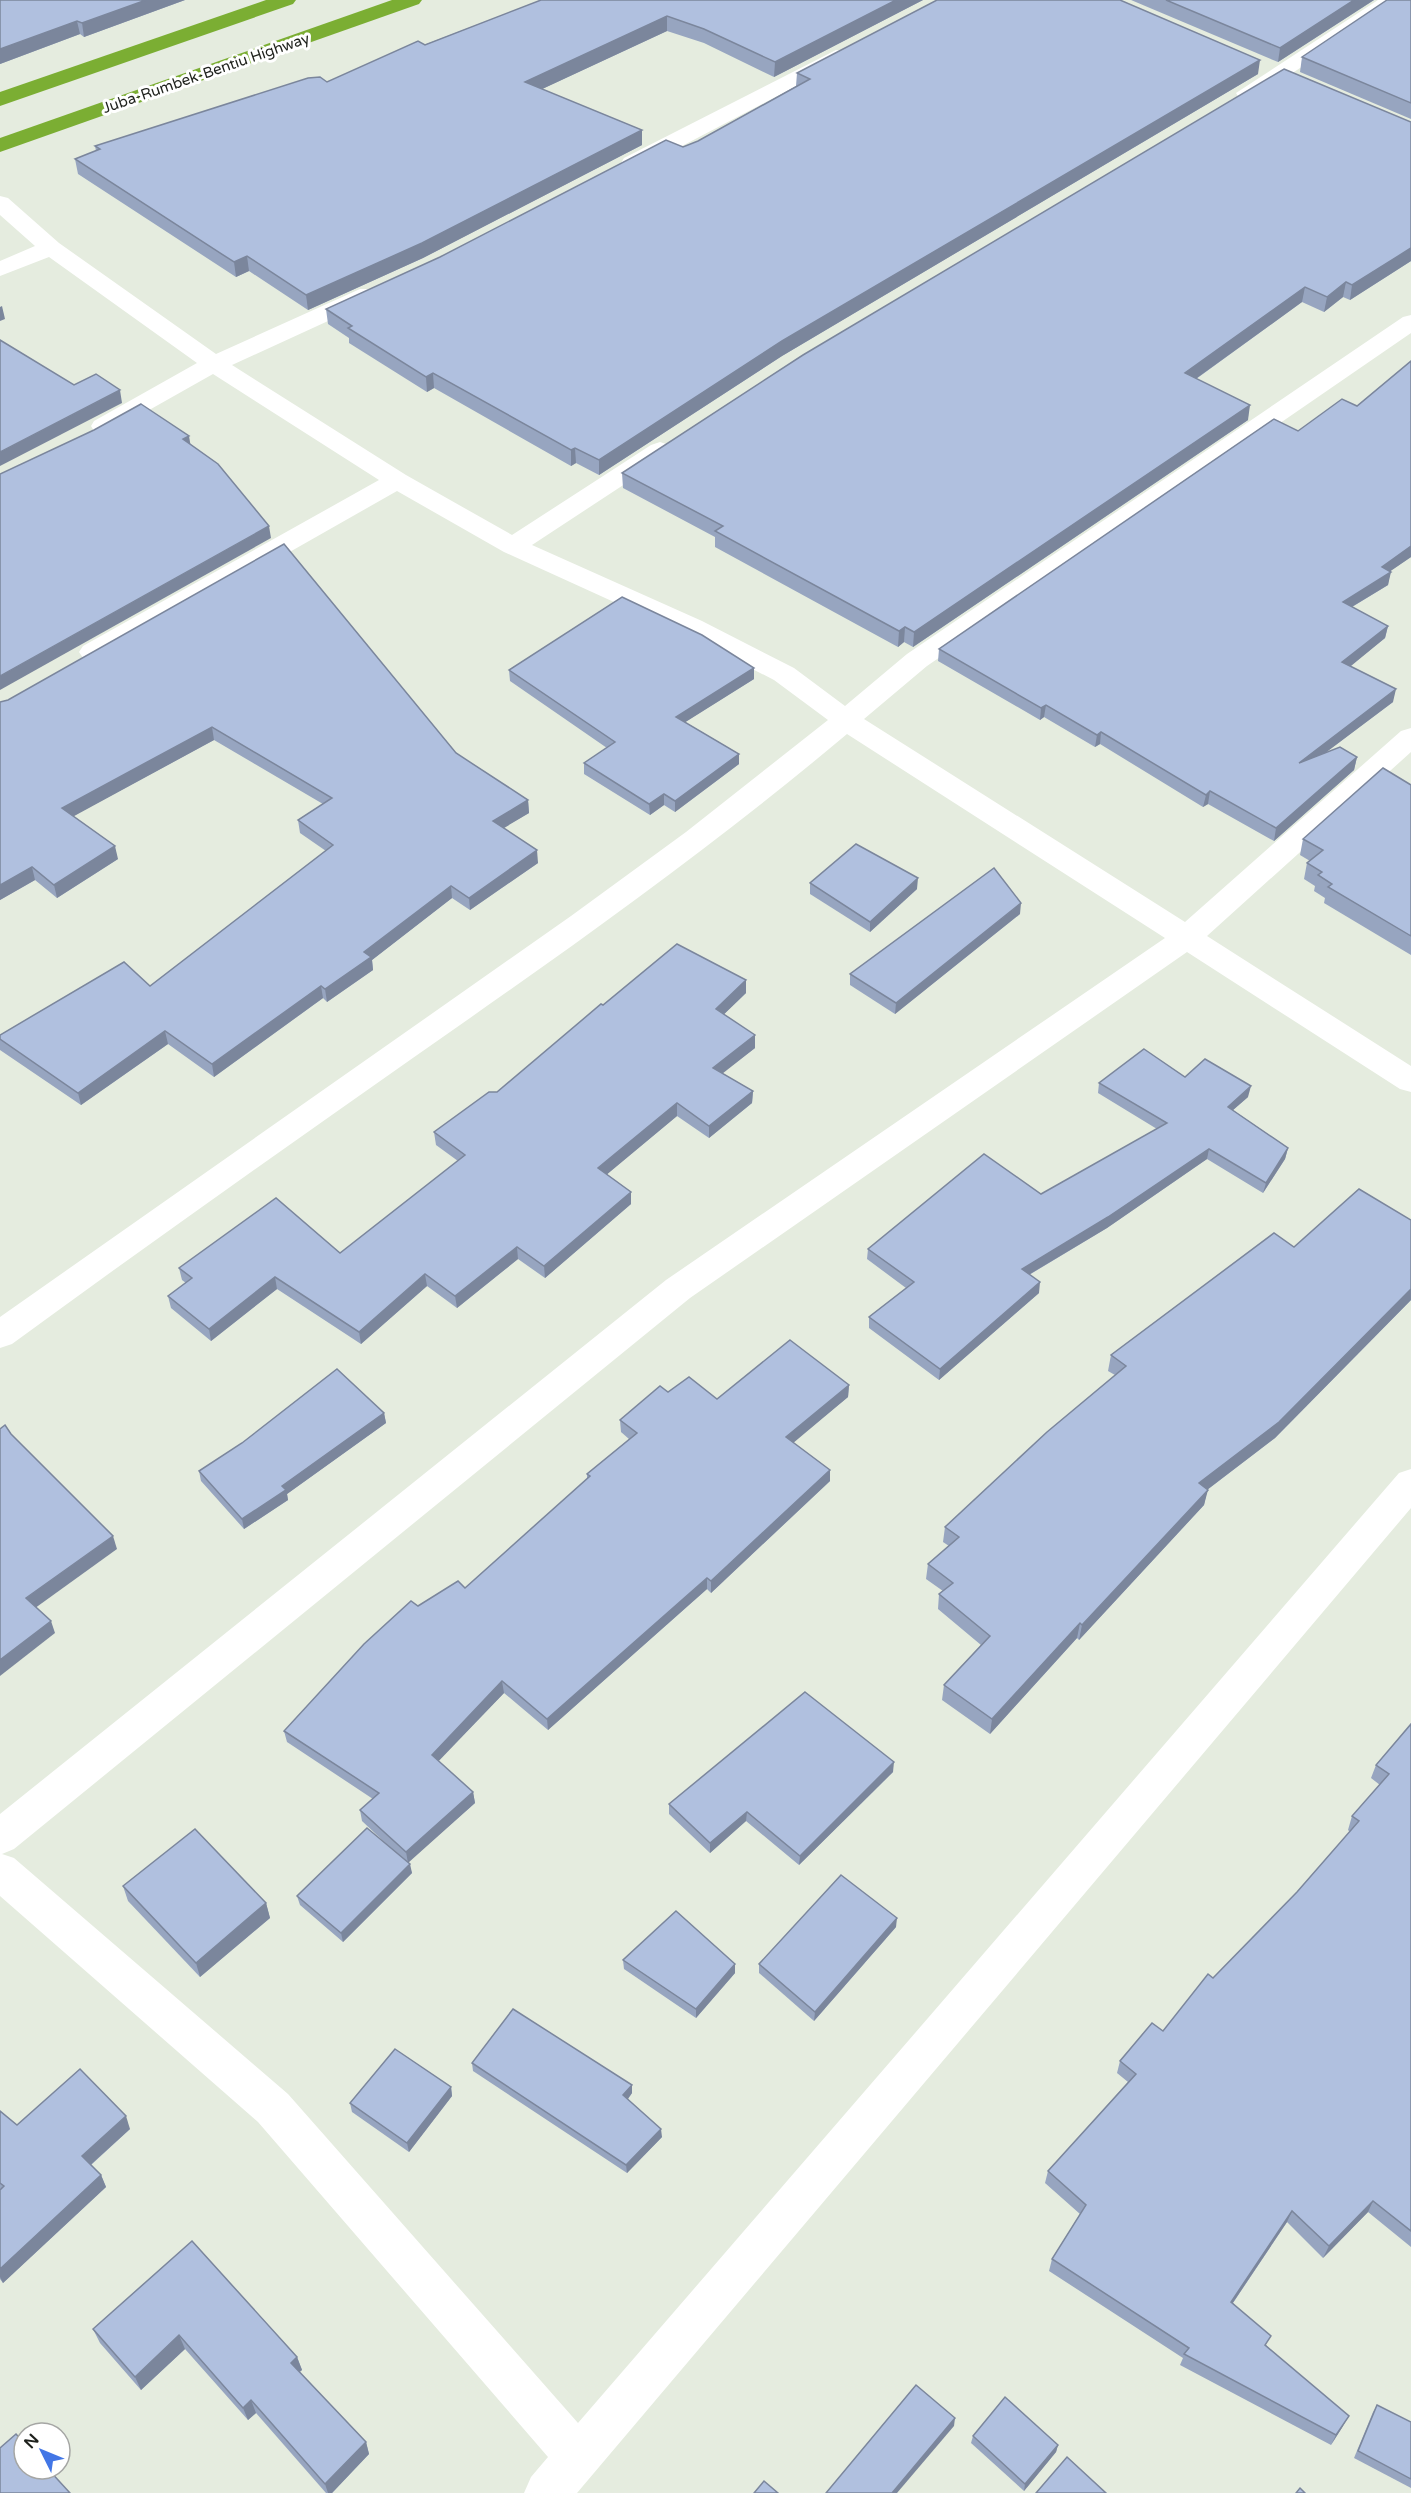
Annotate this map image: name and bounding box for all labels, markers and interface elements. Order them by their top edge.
street label: Juba-Rumbek-Bentiu Highway [100,29,312,117]
north arrow [12,2421,72,2481]
text: N [20,2430,43,2453]

